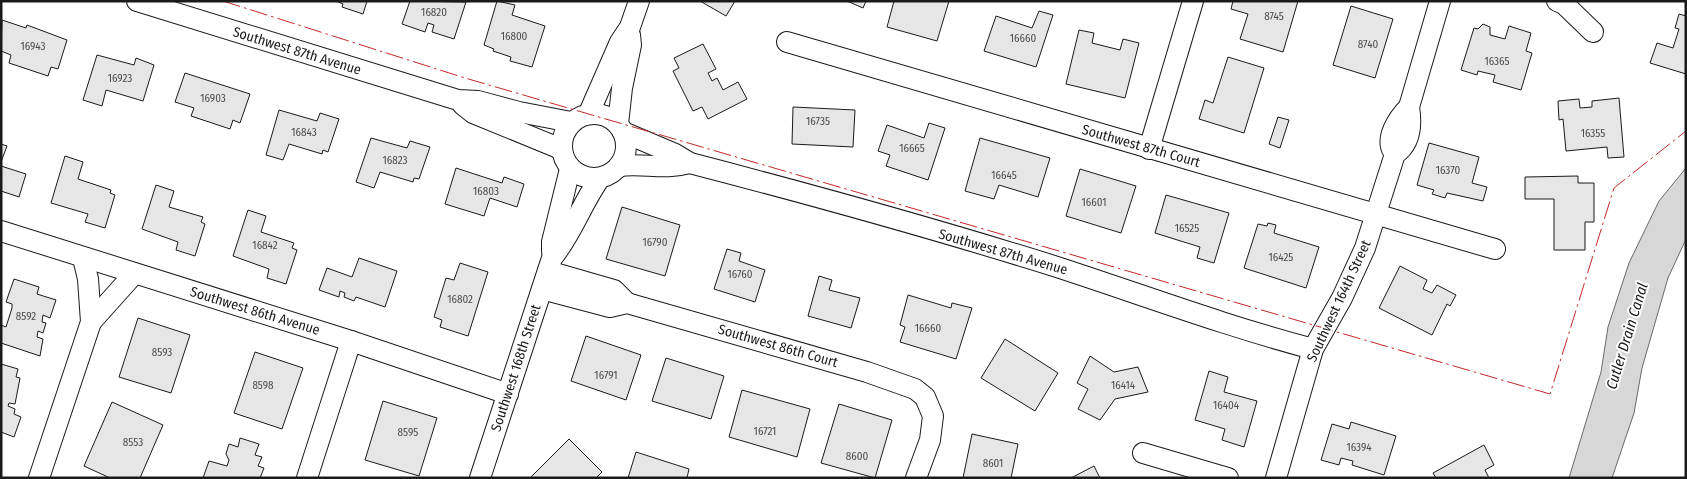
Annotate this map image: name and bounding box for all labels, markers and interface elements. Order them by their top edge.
house number: 16820 [421,6,447,19]
house number: 8745 [1264,10,1284,23]
street label: Southwest 87th Avenue [231,23,363,79]
house number: 16800 [501,30,528,43]
house number: 16660 [1010,32,1036,45]
house number: 8740 [1358,38,1379,51]
house number: 16943 [21,40,46,53]
house number: 16365 [1484,55,1510,68]
house number: 16923 [108,72,132,85]
house number: 16903 [200,92,226,105]
house number: 16735 [806,115,830,128]
street label: Southwest 87th Court [1080,121,1202,171]
house number: 16843 [291,126,317,139]
house number: 16355 [1581,127,1605,140]
house number: 16665 [899,142,925,155]
house number: 16823 [383,154,408,167]
house number: 16370 [1436,164,1461,177]
house number: 16645 [991,169,1017,182]
house number: 16803 [473,185,499,198]
house number: 16601 [1082,196,1106,209]
house number: 16525 [1175,222,1199,235]
street label: Southwest 87th Avenue [937,225,1069,279]
house number: 16790 [643,236,668,249]
street label: Southwest 164th Street [1303,237,1375,365]
house number: 16842 [252,239,278,252]
house number: 16425 [1269,251,1293,264]
house number: 16760 [728,268,753,281]
water label: Cutler Drain Canal [1602,280,1652,391]
street label: Southwest 86th Avenue [188,283,322,339]
house number: 16802 [447,293,473,306]
street label: Southwest 168th Street [487,302,545,434]
house number: 8592 [16,310,36,323]
street label: Southwest 86th Court [716,321,840,371]
house number: 16660 [915,322,941,335]
house number: 8593 [152,346,172,359]
house number: 16791 [594,369,618,382]
house number: 8598 [252,379,274,392]
house number: 16414 [1111,379,1136,392]
house number: 16404 [1213,399,1240,412]
house number: 16721 [754,425,776,438]
house number: 8595 [398,426,418,439]
house number: 8553 [123,436,143,449]
house number: 16394 [1346,441,1372,454]
house number: 8600 [846,450,868,463]
house number: 8601 [983,457,1003,470]

